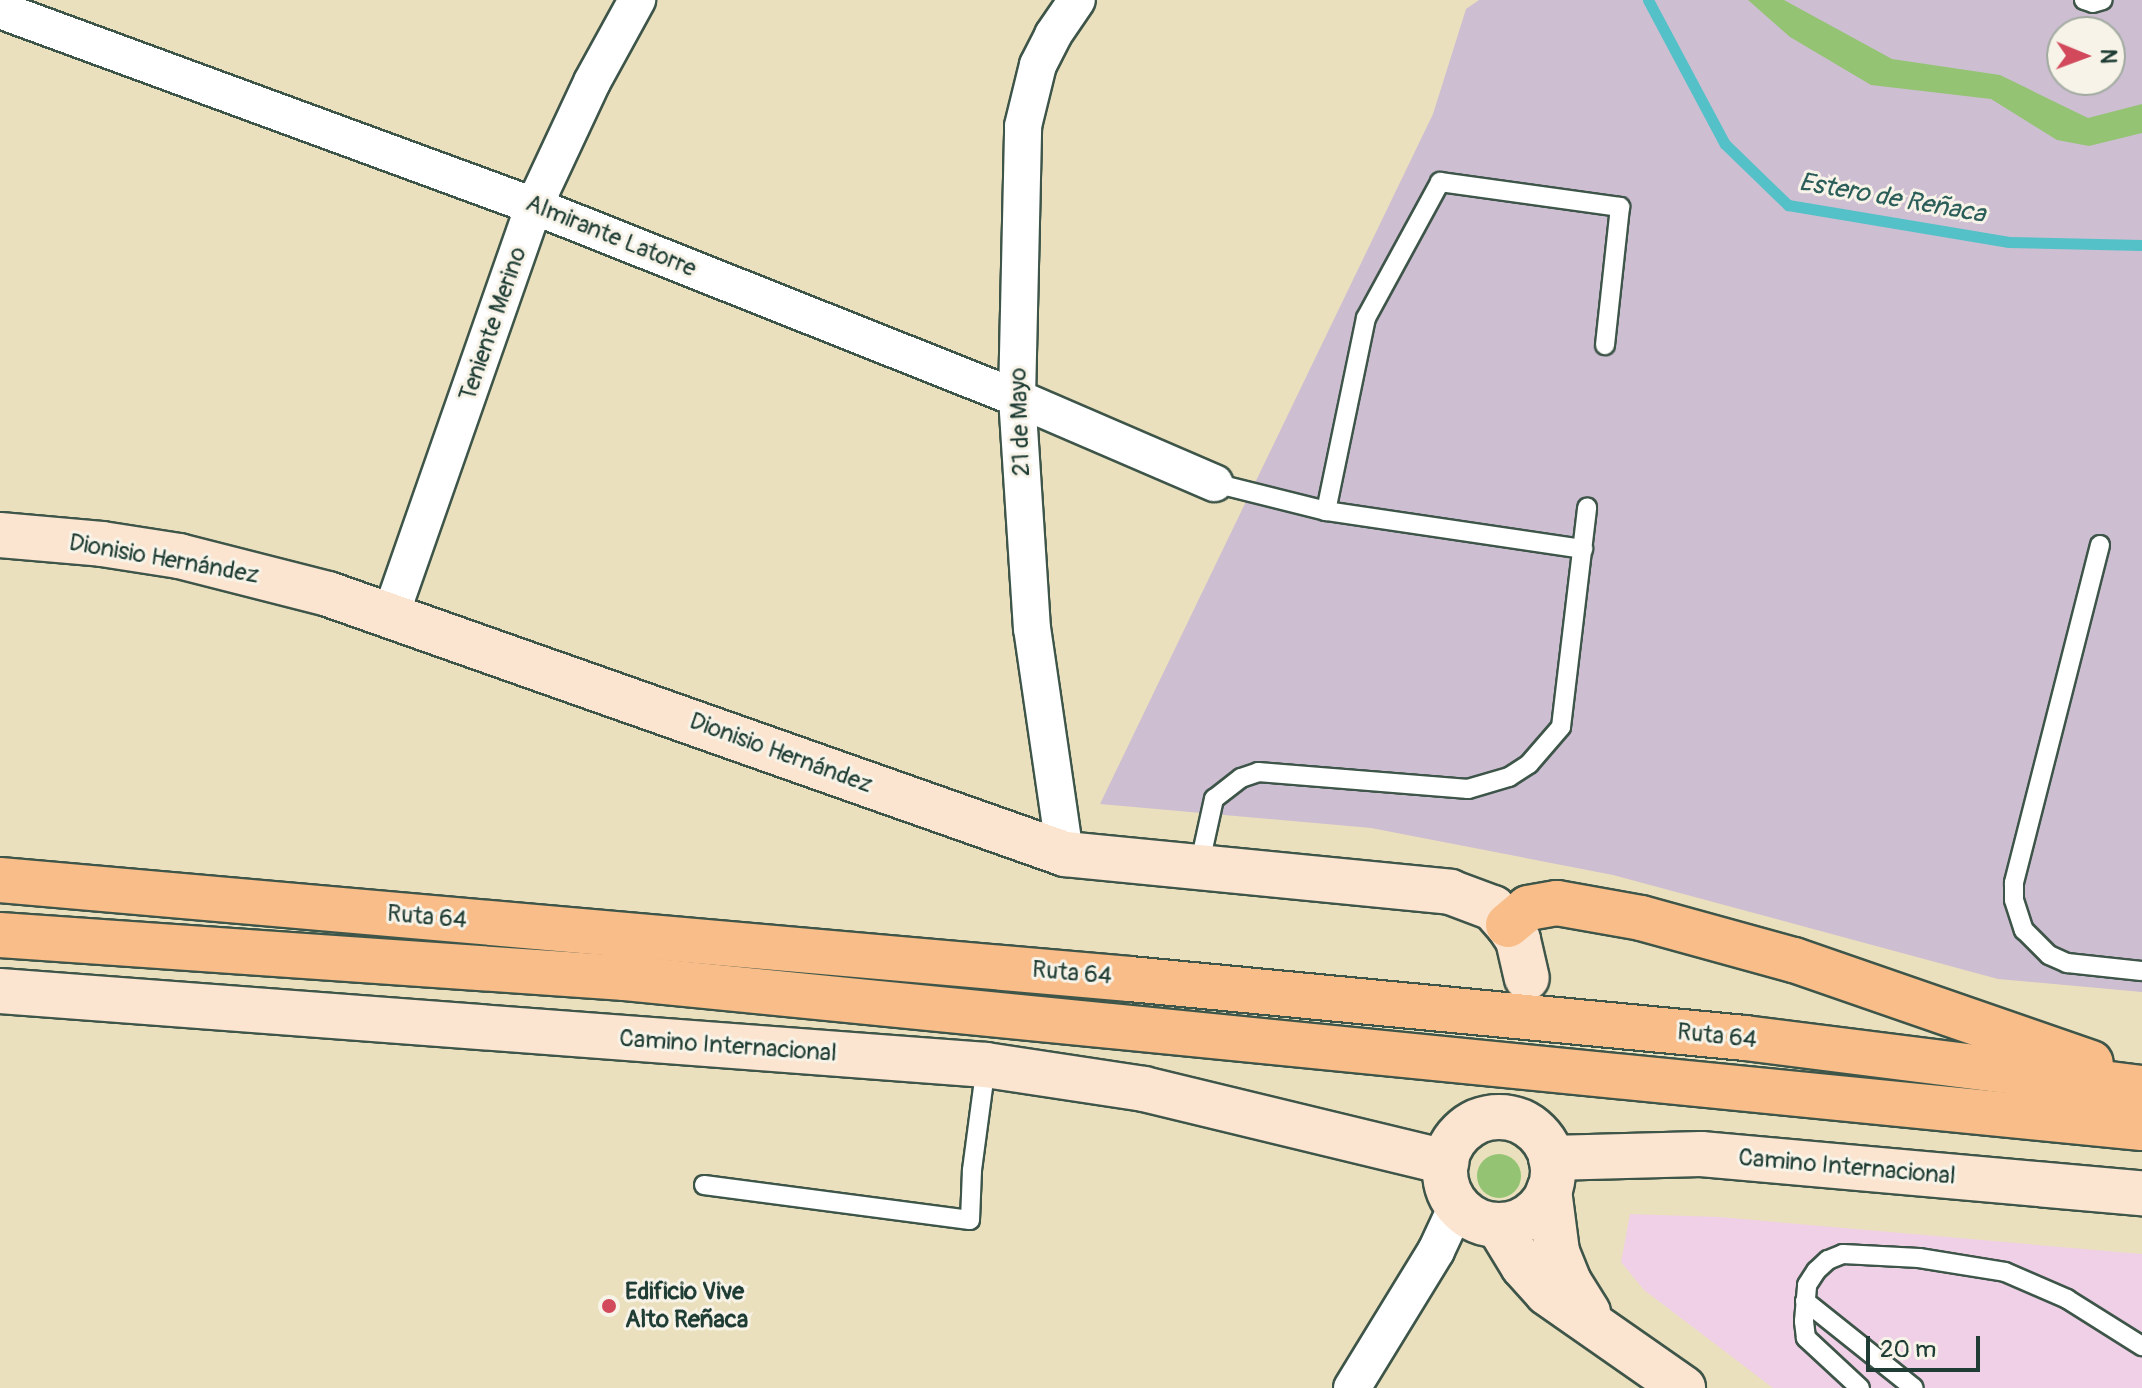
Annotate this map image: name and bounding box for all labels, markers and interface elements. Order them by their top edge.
north arrow [2046,16,2126,96]
text: N [2094,49,2122,64]
water label: Estero de Reñaca [1796,167,1988,231]
street label: Almirante Latorre [522,189,700,283]
street label: Teniente Merino [453,243,533,405]
street label: 21 de Mayo [1004,367,1036,477]
street label: Dionisio Hernández [67,528,261,590]
street label: Dionisio Hernández [686,707,876,799]
street label: Ruta 64 [386,899,468,935]
street label: Ruta 64 [1031,955,1113,991]
street label: Ruta 64 [1676,1018,1758,1054]
street label: Camino Internacional [618,1024,838,1068]
street label: Camino Internacional [1737,1143,1957,1191]
place label: Edificio Vive Alto Reñaca [625,1278,748,1334]
marker: Edificio Vive Alto Reñaca [600,1297,618,1315]
scale bar [1870,1320,1984,1370]
text: 20 m [1880,1335,1936,1364]

